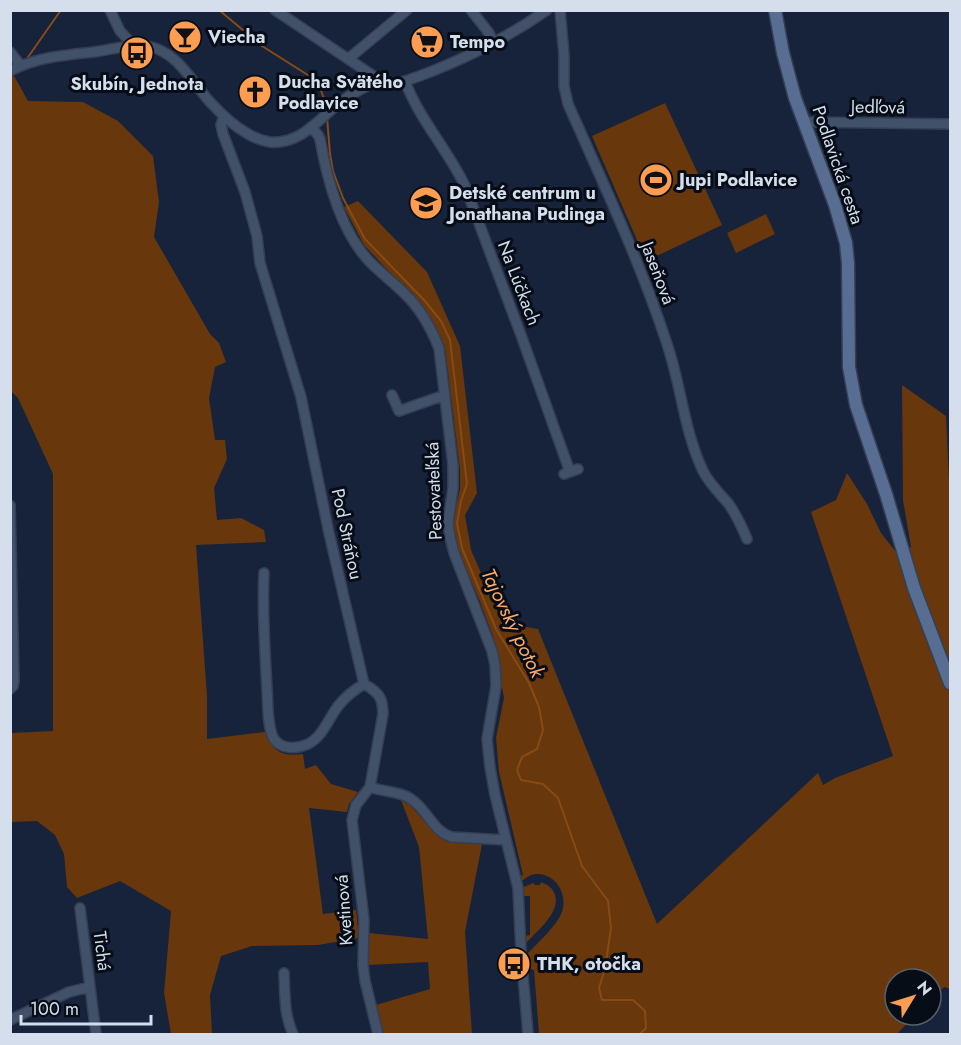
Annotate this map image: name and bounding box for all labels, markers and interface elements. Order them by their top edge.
bar icon: Viecha [167,19,203,55]
place label: Viecha [207,24,265,50]
supermarket icon: Tempo [409,24,445,60]
place label: Tempo [450,29,505,55]
bus stop icon: Skubín, Jednota [119,35,155,71]
place label: Ducha Svätého Podlavice [278,69,404,116]
place label: Skubín, Jednota [70,71,204,97]
church icon: Ducha Svätého Podlavice [237,74,273,110]
street label: Jedľová [849,93,905,120]
street label: Podlavická cesta [806,102,870,228]
sports icon: Jupi Podlavice [638,162,674,198]
place label: Jupi Podlavice [676,167,797,193]
place label: Detské centrum u Jonathana Pudinga [446,180,605,227]
school or university icon: Detské centrum u Jonathana Pudinga [408,185,444,221]
street label: Jaseňová [633,236,682,308]
street label: Na Lúčkach [491,237,547,329]
street label: Pestovateľská [419,442,449,540]
street label: Pod Stráňou [325,486,369,582]
water label: Tajovský potok [474,564,552,684]
street label: Kvetinová [329,874,359,946]
street label: Tichá [87,930,117,972]
bus stop icon: THK, otočka [496,946,532,982]
place label: THK, otočka [537,951,641,977]
north arrow [883,967,943,1027]
text: N [911,976,937,1000]
scale bar [21,988,152,1026]
text: 100 m [30,996,79,1022]

